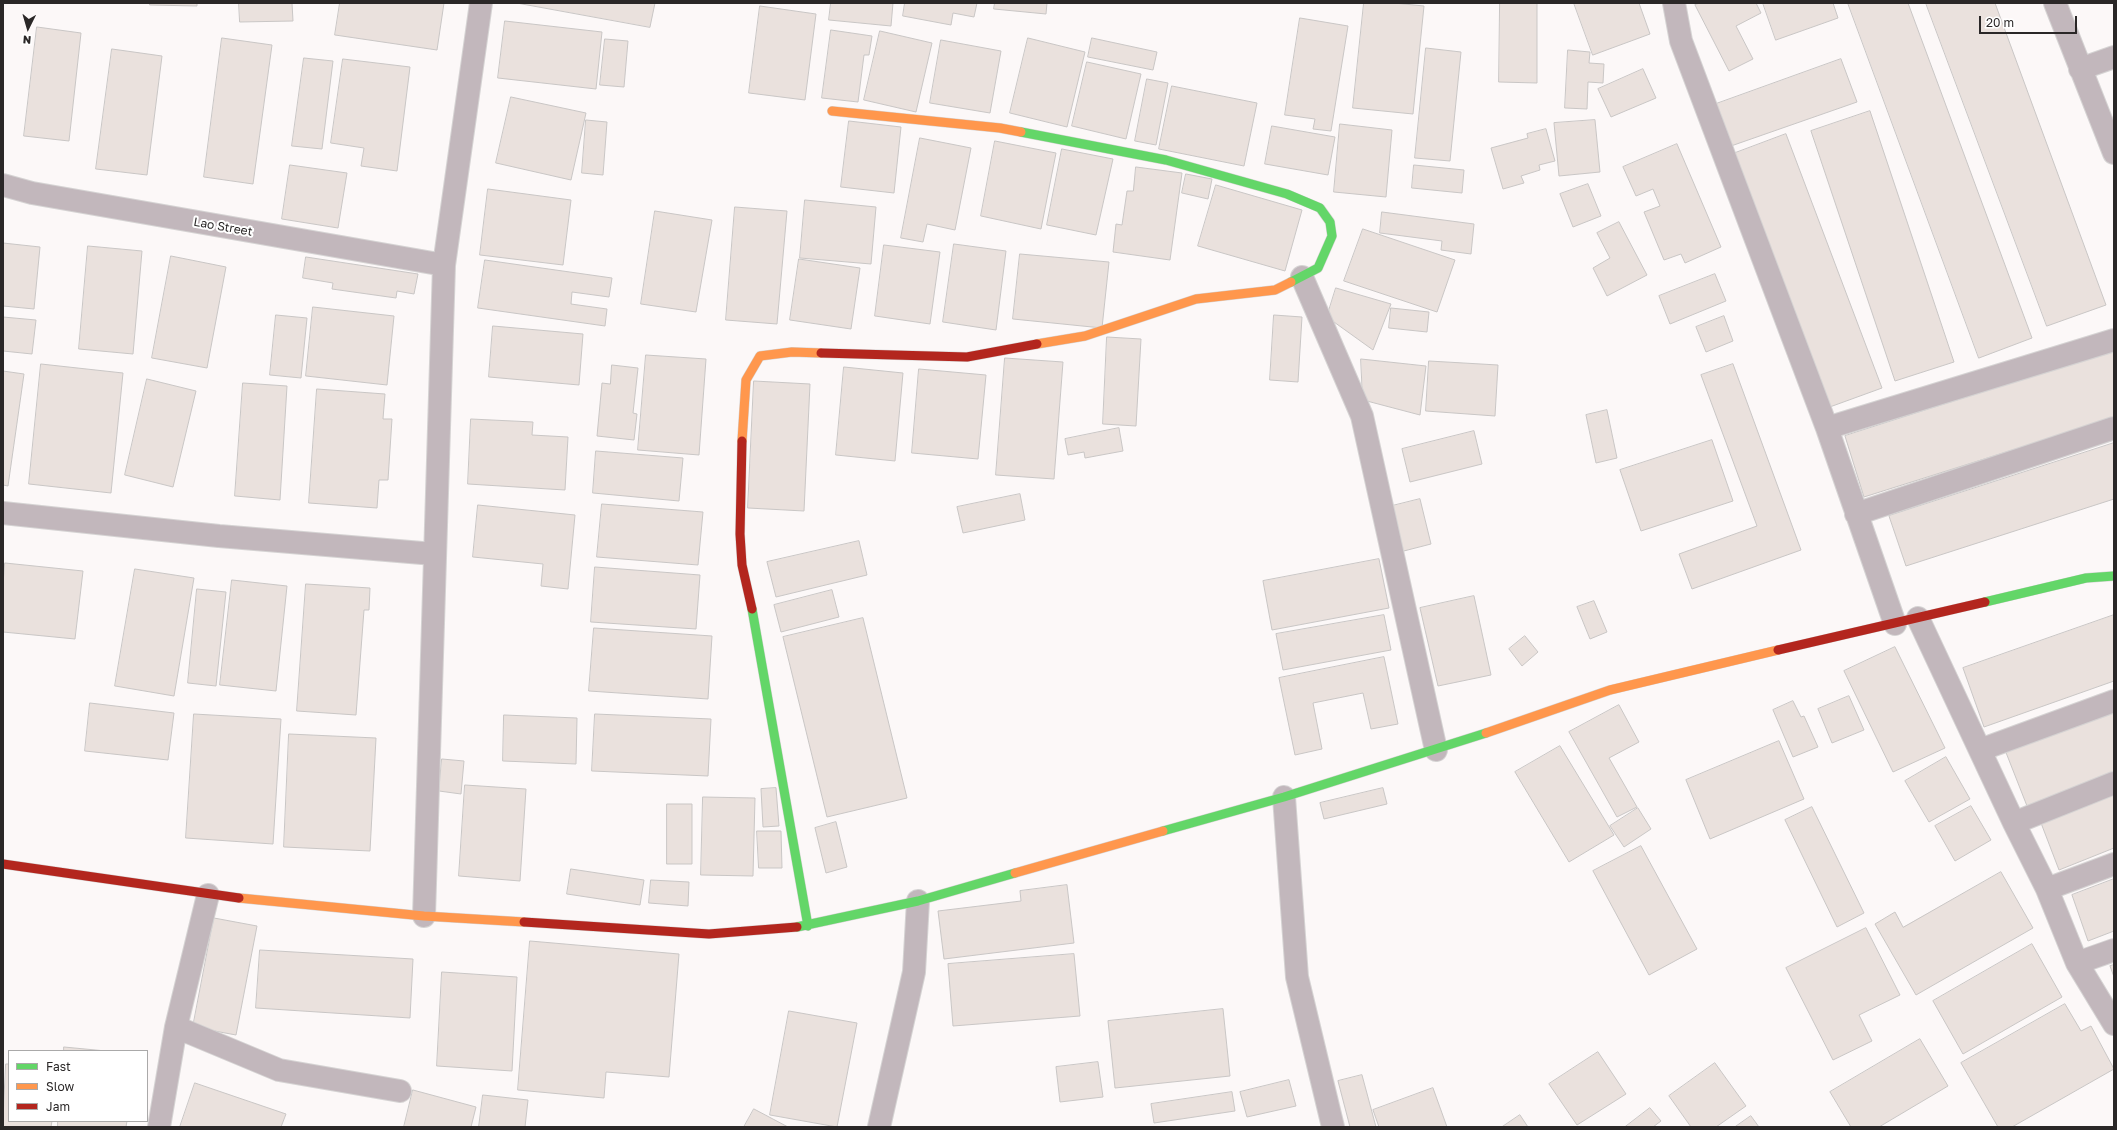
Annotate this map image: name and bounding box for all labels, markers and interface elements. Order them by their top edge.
north arrow [8,8,48,48]
scale bar [1981,8,2079,34]
text: 20 m [1986,15,2014,30]
text: N [22,34,32,47]
street label: Lao Street [192,215,254,239]
legend [8,1050,148,1122]
text: Fast [46,1059,71,1074]
text: Slow [46,1079,74,1094]
text: Jam [46,1099,70,1114]

